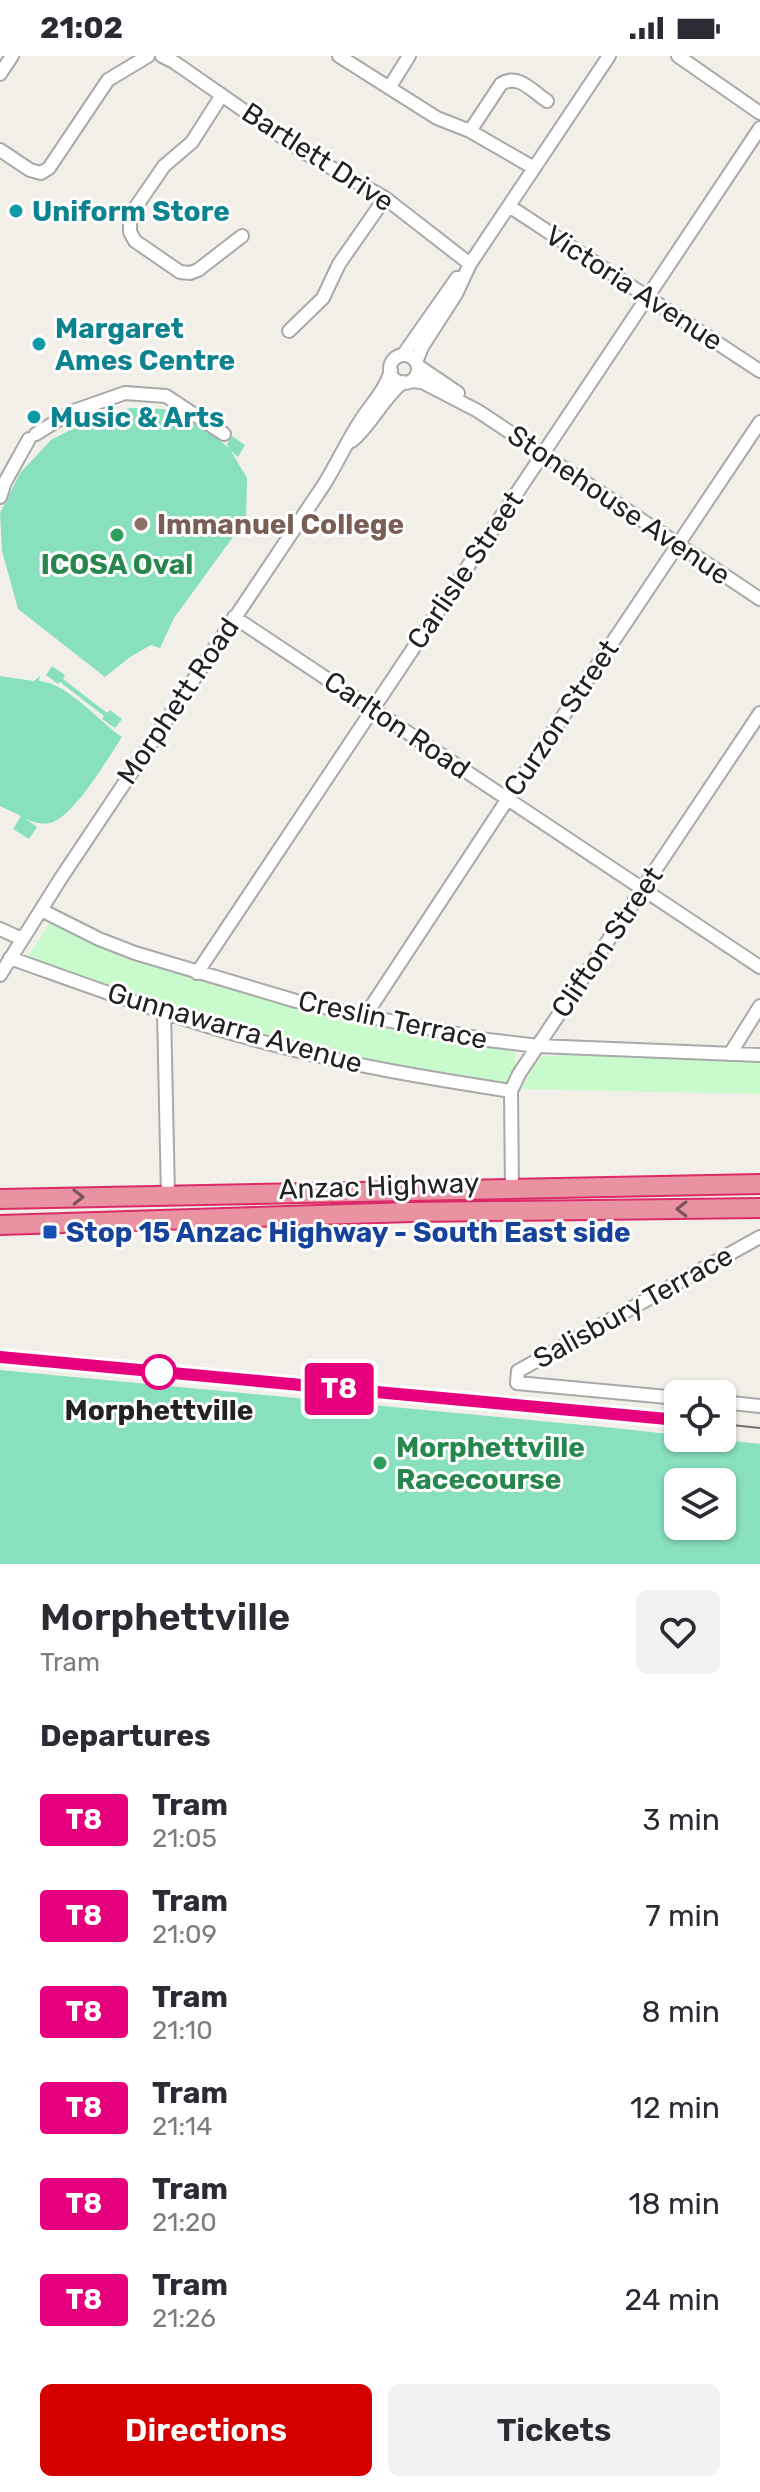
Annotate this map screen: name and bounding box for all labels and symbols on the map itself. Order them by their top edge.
street label: Bartlett Drive [236,96,400,218]
place label: Uniform Store [32,195,230,228]
marker: Uniform Store [7,202,25,220]
street label: Victoria Avenue [539,218,729,358]
place label: Margaret Ames Centre [55,312,235,377]
marker: Margaret Ames Centre [30,335,48,353]
place label: Music & Arts [50,401,224,434]
marker: Music & Arts [25,408,43,426]
street label: Stonehouse Avenue [501,418,737,592]
street label: Carlisle Street [400,485,530,655]
place label: Immanuel College [157,508,404,541]
marker: Immanuel College [132,515,150,533]
marker: ICOSA Oval [108,526,126,544]
place label: ICOSA Oval [41,548,193,581]
street label: Morphett Road [110,612,246,790]
street label: Curzon Street [497,634,625,802]
street label: Carlton Road [318,664,476,786]
street label: Clifton Street [544,860,670,1024]
street label: Gunnawarra Avenue [104,976,366,1080]
street label: Creslin Terrace [295,984,491,1056]
street label: Anzac Highway [278,1166,480,1206]
one-way arrow [72,1189,85,1206]
one-way arrow [675,1200,688,1217]
place label: Stop 15 Anzac Highway - South East side [66,1216,631,1249]
marker: Stop 15 Anzac Highway - South East side [41,1223,59,1241]
street label: Salisbury Terrace [528,1239,738,1375]
marker: Morphettville [142,1355,176,1389]
line badge: T8 [303,1363,375,1415]
place label: Morphettville [65,1394,253,1427]
place label: Morphettville Racecourse [396,1431,585,1496]
marker: Morphettville Racecourse [371,1454,389,1472]

